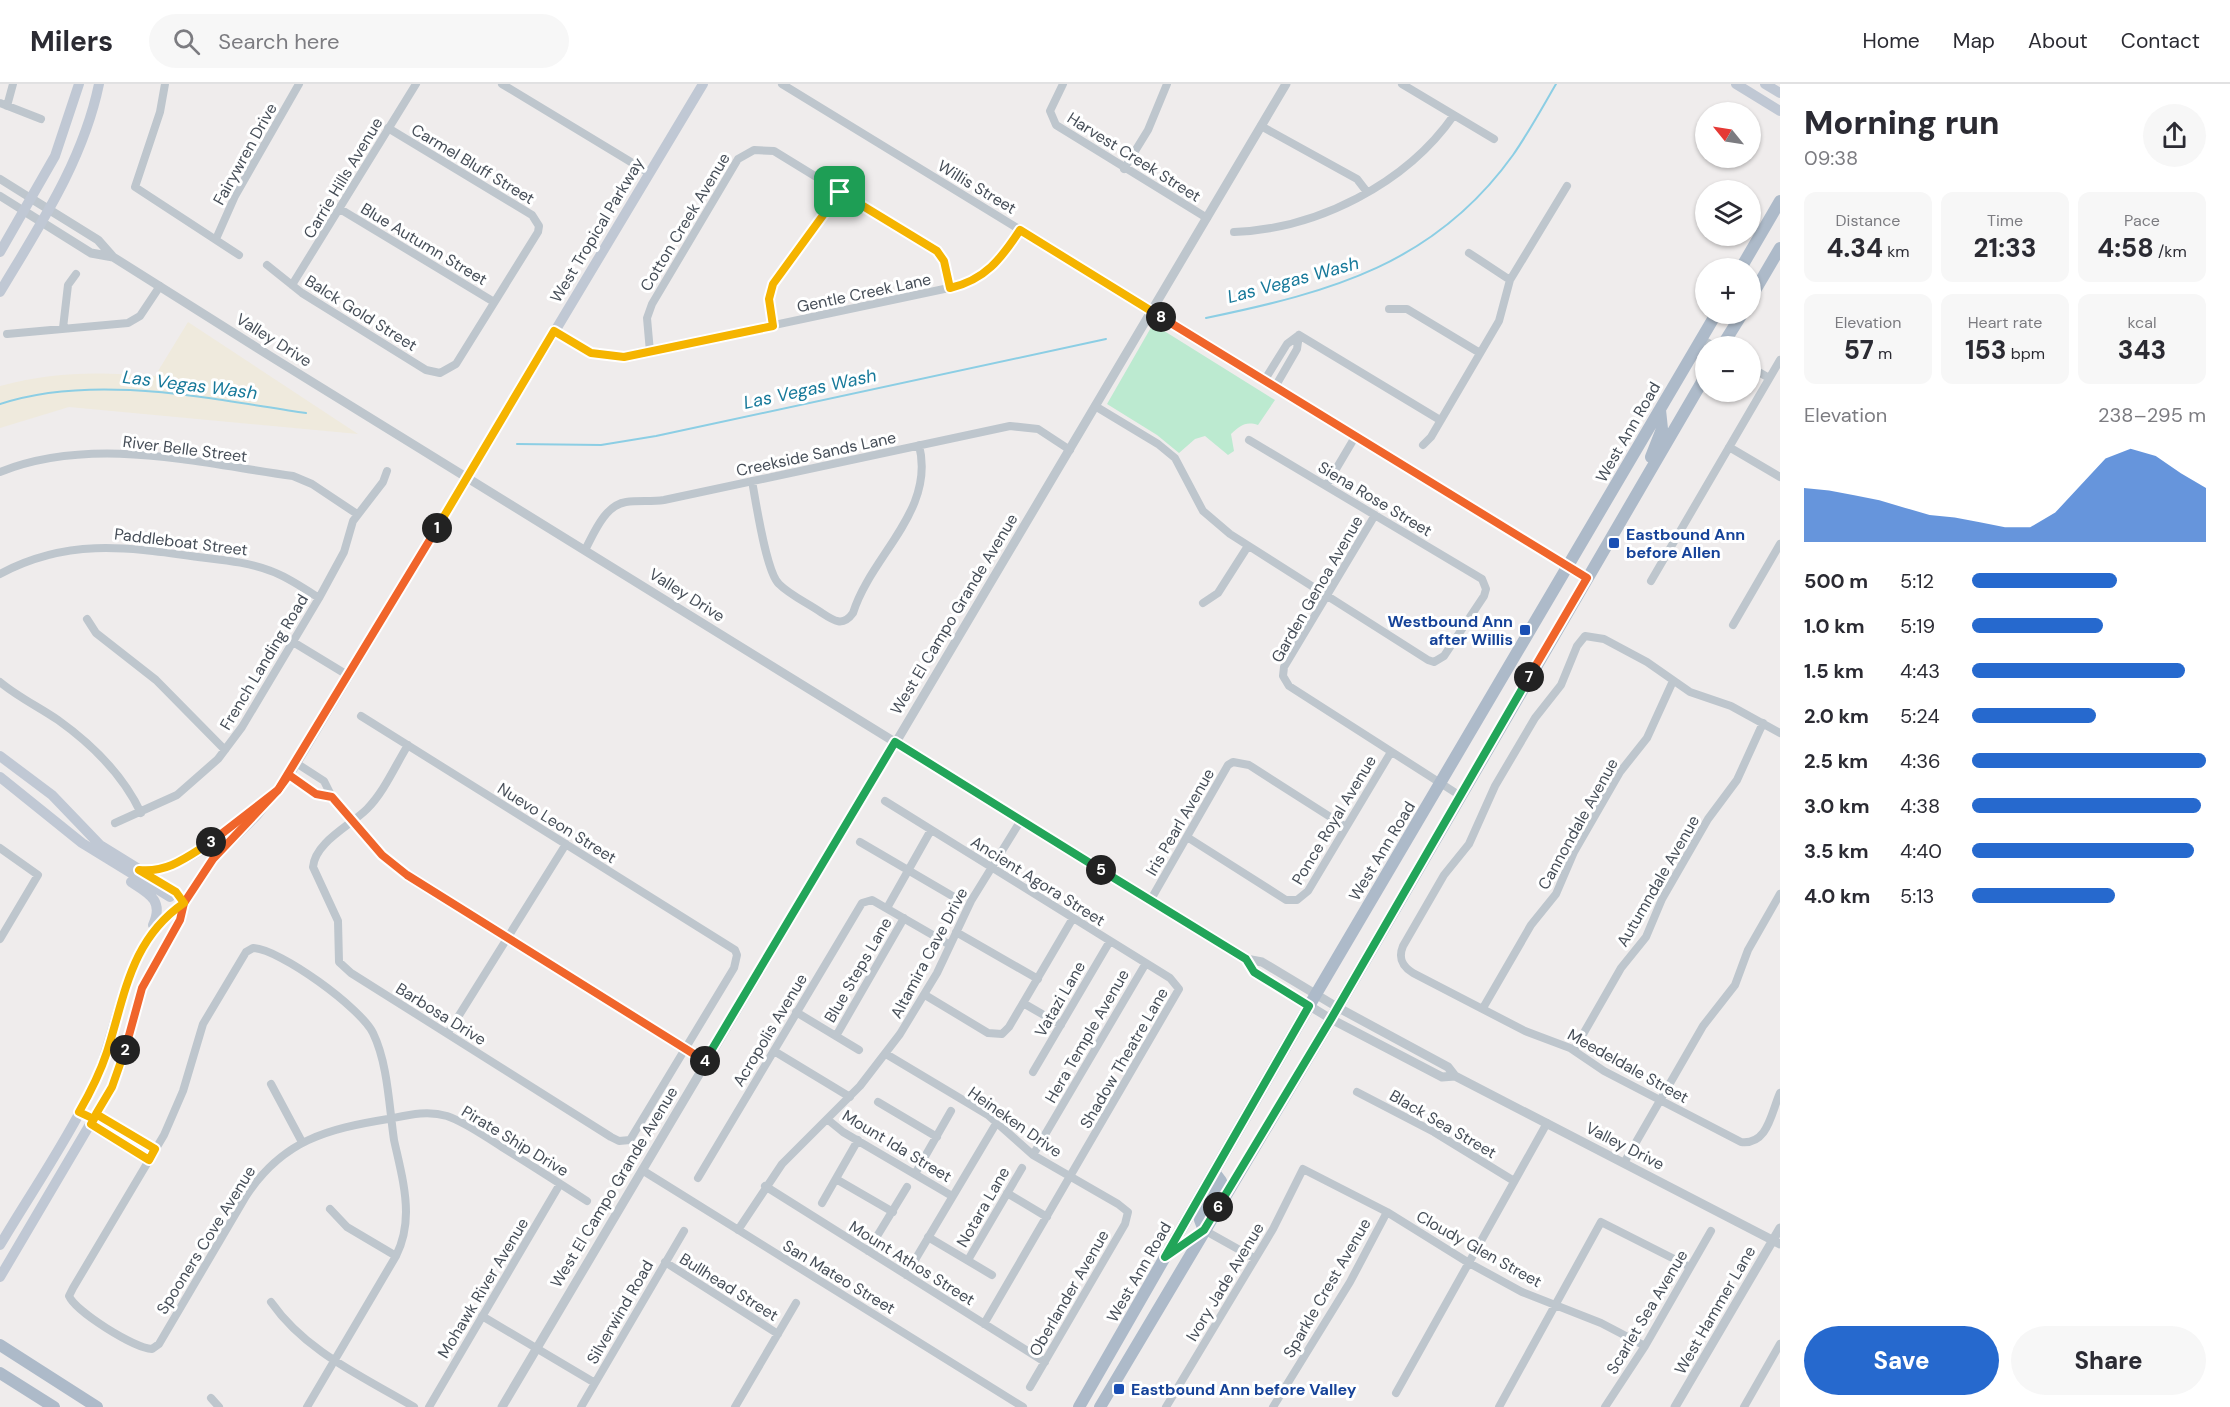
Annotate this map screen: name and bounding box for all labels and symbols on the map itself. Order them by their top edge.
street label: Fairywren Drive [208,99,282,209]
north arrow [1695,102,1761,168]
street label: Harvest Creek Street [1063,107,1205,207]
street label: Carrie Hills Avenue [299,114,387,242]
street label: Carmel Bluff Street [408,119,538,209]
street label: Cotton Creek Avenue [635,149,735,295]
street label: West Tropical Parkway [545,154,649,306]
street label: Willis Street [934,155,1020,219]
pin [814,166,865,217]
street label: Blue Autumn Street [357,198,491,290]
water label: Las Vegas Wash [1225,251,1361,309]
street label: Gentle Creek Lane [795,269,933,317]
street label: Balck Gold Street [301,270,421,356]
pin: 8 [1146,302,1176,332]
street label: Valley Drive [232,308,316,372]
water label: Las Vegas Wash [741,363,879,415]
water label: Las Vegas Wash [121,365,259,405]
street label: West Ann Road [1591,378,1665,486]
street label: Creekside Sands Lane [734,427,898,481]
street label: River Belle Street [122,431,248,467]
street label: Siena Rose Street [1314,457,1436,541]
street label: West El Campo Grande Avenue [886,510,1022,718]
street label: Garden Genoa Avenue [1266,512,1368,666]
pin: 1 [422,513,452,543]
street label: Paddleboat Street [113,523,249,561]
place label: Eastbound Ann before Allen [1626,524,1745,563]
marker: Eastbound Ann before Allen [1607,536,1621,550]
street label: Valley Drive [645,563,729,627]
street label: French Landing Road [215,590,313,734]
place label: Westbound Ann after Willis [1387,611,1513,650]
marker: Westbound Ann after Willis [1518,623,1532,637]
pin: 7 [1514,662,1544,692]
street label: Ponce Royal Avenue [1287,752,1381,888]
street label: Cannondale Avenue [1533,755,1623,893]
street label: Iris Pearl Avenue [1141,765,1219,879]
street label: Nuevo Leon Street [494,778,620,868]
street label: West Ann Road [1344,797,1420,905]
street label: Autumndale Avenue [1612,811,1704,951]
pin: 3 [196,827,226,857]
street label: Ancient Agora Street [967,831,1109,931]
pin: 5 [1086,855,1116,885]
street label: Altamira Cave Drive [886,884,972,1022]
street label: Blue Steps Lane [819,914,897,1026]
street label: Vatazi Lane [1030,957,1090,1041]
street label: Hera Temple Avenue [1040,965,1134,1107]
street label: Acropolis Avenue [728,970,812,1090]
street label: Barbosa Drive [392,978,490,1050]
street label: Shadow Theatre Lane [1075,984,1173,1132]
street label: Meedeldale Street [1564,1024,1692,1108]
pin: 2 [110,1035,140,1065]
pin: 4 [690,1046,720,1076]
street label: Heineken Drive [964,1082,1066,1162]
street label: West El Campo Grande Avenue [546,1083,682,1291]
street label: Black Sea Street [1386,1085,1500,1163]
street label: Pirate Ship Drive [458,1101,572,1181]
street label: Mount Ida Street [838,1105,956,1187]
street label: Valley Drive [1582,1117,1668,1175]
street label: Spooners Cove Avenue [152,1162,260,1318]
street label: Notara Lane [952,1163,1014,1251]
pin: 6 [1203,1192,1233,1222]
street label: Cloudy Glen Street [1412,1206,1546,1292]
street label: Mohawk River Avenue [433,1214,533,1362]
street label: Sparkle Crest Avenue [1278,1214,1376,1362]
street label: Mount Athos Street [845,1216,979,1310]
street label: West Ann Road [1102,1218,1176,1326]
street label: Ivory Jade Avenue [1181,1219,1269,1345]
street label: Oberlander Avenue [1024,1226,1114,1360]
street label: San Mateo Street [779,1235,899,1319]
street label: West Hammer Lane [1670,1242,1760,1378]
street label: Scarlet Sea Avenue [1602,1246,1692,1378]
street label: Bullhead Street [676,1248,782,1326]
street label: Silverwind Road [582,1256,658,1368]
place label: Eastbound Ann before Valley [1131,1379,1357,1400]
marker: Eastbound Ann before Valley [1112,1382,1126,1396]

